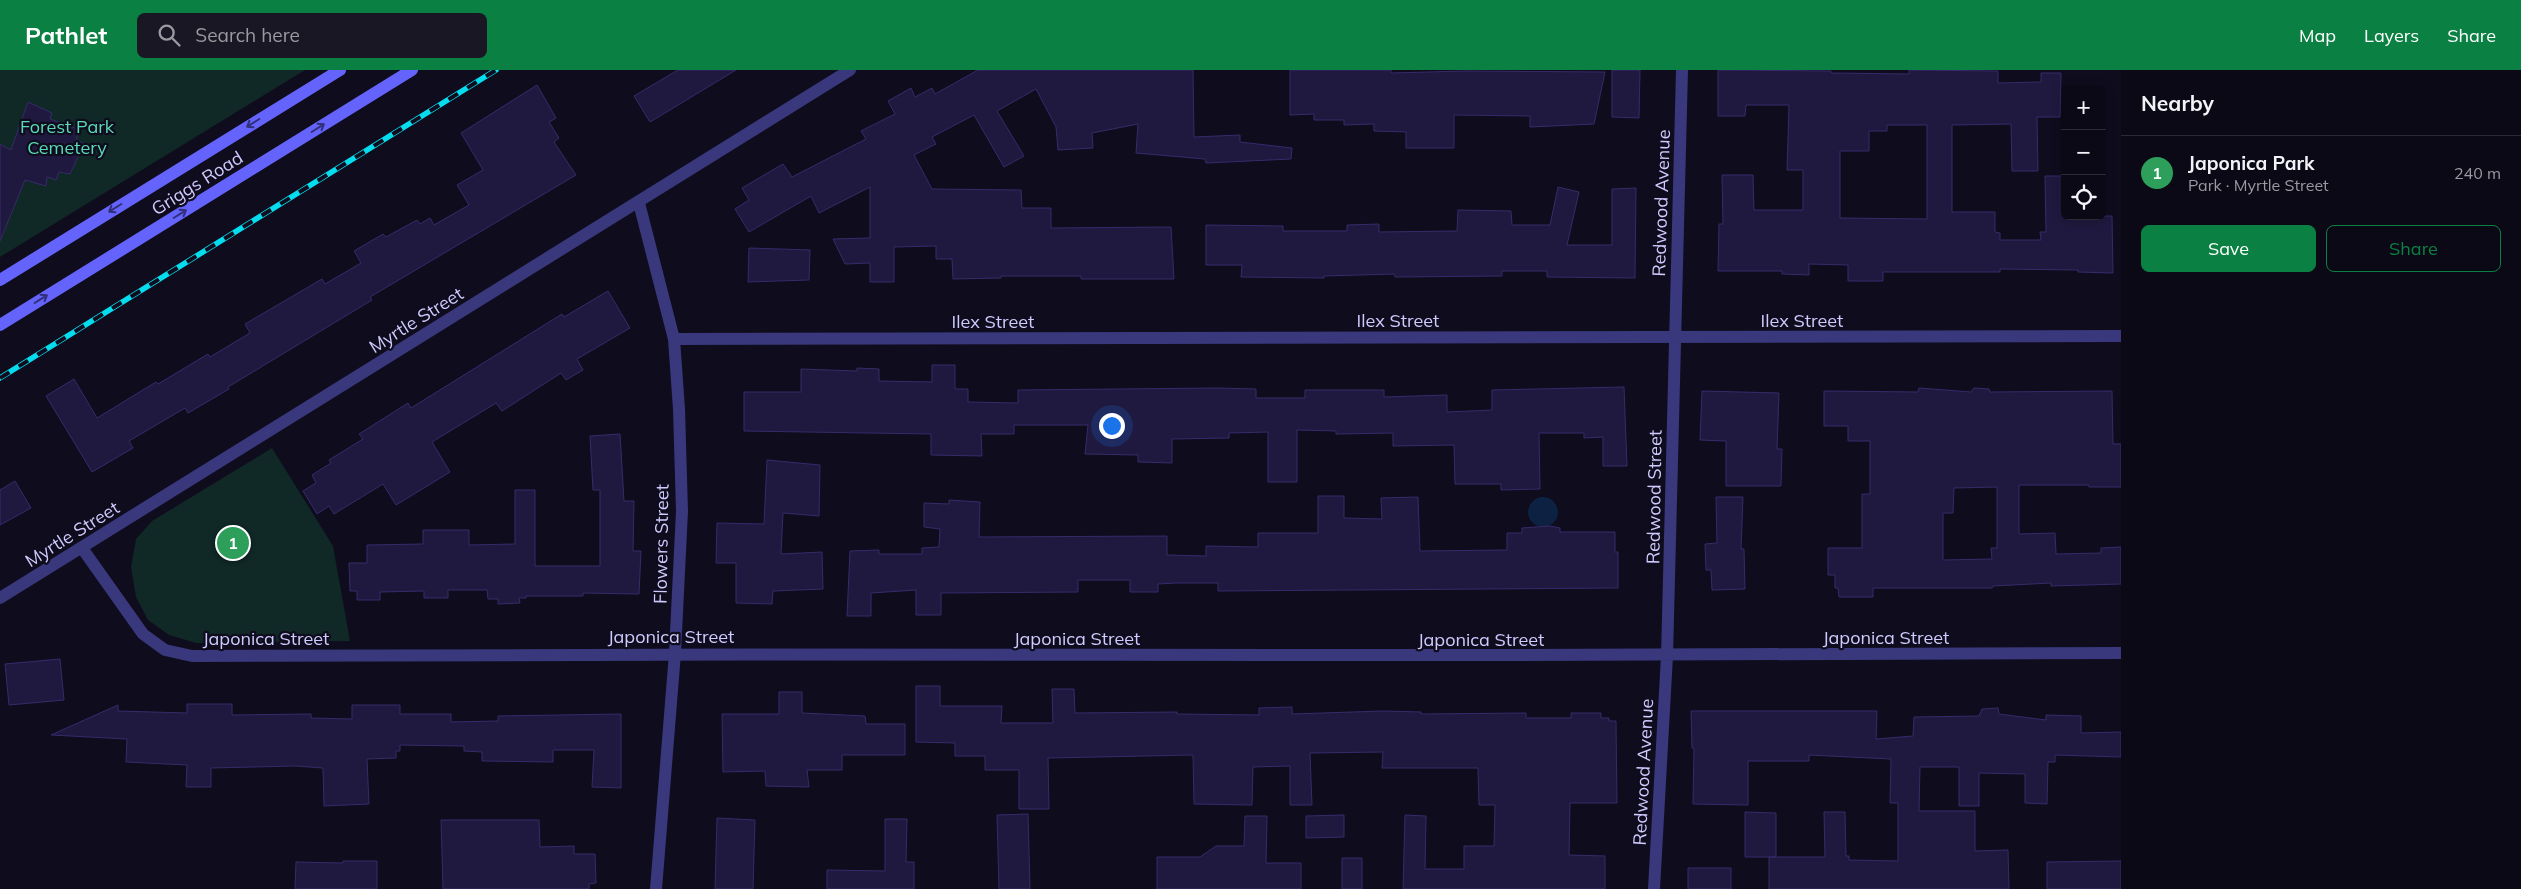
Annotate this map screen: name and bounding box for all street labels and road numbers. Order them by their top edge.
street label: Redwood Avenue [1647,129,1675,277]
street label: Griggs Road [147,146,247,220]
street label: Myrtle Street [365,282,467,358]
street label: Ilex Street [1357,309,1439,332]
street label: Ilex Street [1761,309,1843,332]
street label: Ilex Street [952,310,1034,333]
street label: Redwood Street [1641,430,1667,564]
street label: Flowers Street [648,484,674,604]
street label: Myrtle Street [21,496,123,572]
street label: Japonica Street [608,625,734,648]
street label: Japonica Street [1823,626,1949,649]
street label: Japonica Street [203,627,329,650]
street label: Japonica Street [1014,627,1140,650]
street label: Japonica Street [1418,628,1544,651]
street label: Redwood Avenue [1628,698,1658,846]

